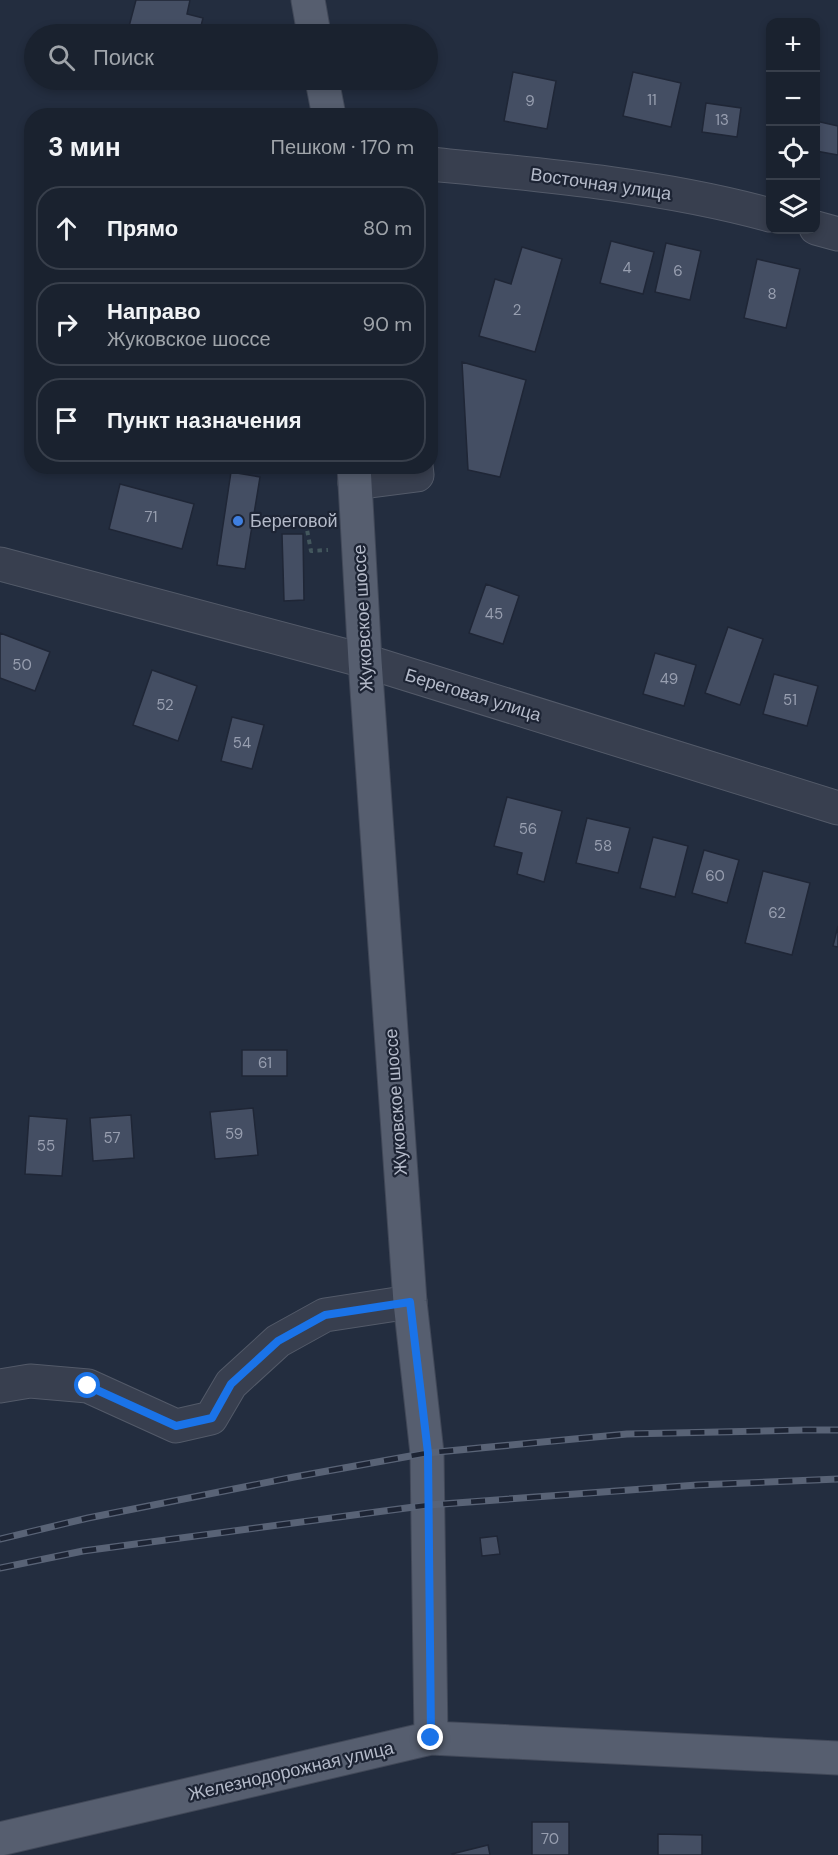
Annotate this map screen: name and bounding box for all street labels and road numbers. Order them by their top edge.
street label: Восточная улица [529,162,674,206]
street label: Жуковское шоссе [347,544,379,692]
street label: Береговая улица [402,663,545,727]
street label: Жуковское шоссе [379,1028,413,1176]
street label: Железнодорожная улица [186,1735,397,1806]

